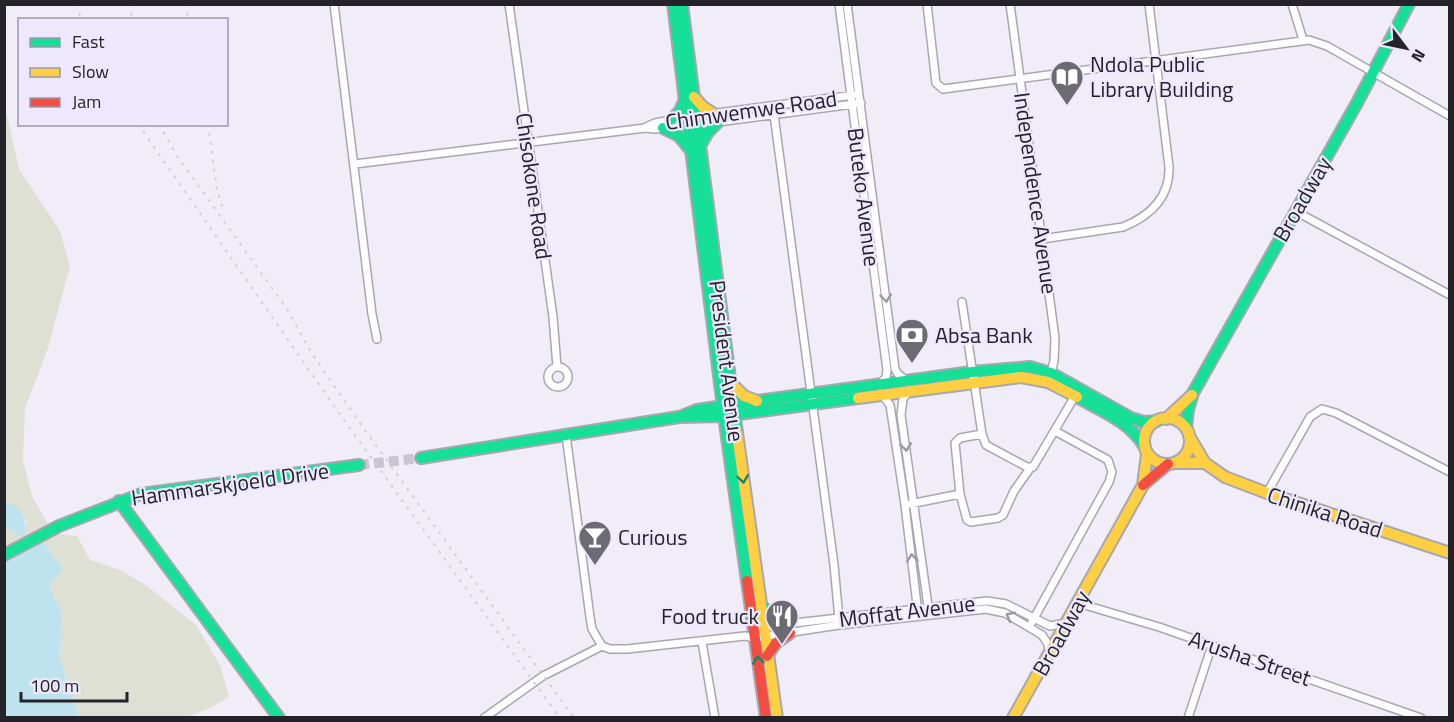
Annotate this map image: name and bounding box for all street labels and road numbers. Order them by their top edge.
street label: Chimwemwe Road [663,81,839,139]
street label: Independence Avenue [1005,90,1067,296]
street label: Chisokone Road [507,110,561,262]
street label: Buteko Avenue [839,126,889,268]
street label: Broadway [1264,150,1340,248]
street label: President Avenue [700,278,754,444]
street label: Hammarskjoeld Drive [129,453,331,515]
street label: Chinika Road [1263,477,1387,547]
street label: Broadway [1023,584,1099,682]
street label: Moffat Avenue [837,586,977,636]
street label: Arusha Street [1184,621,1316,695]

